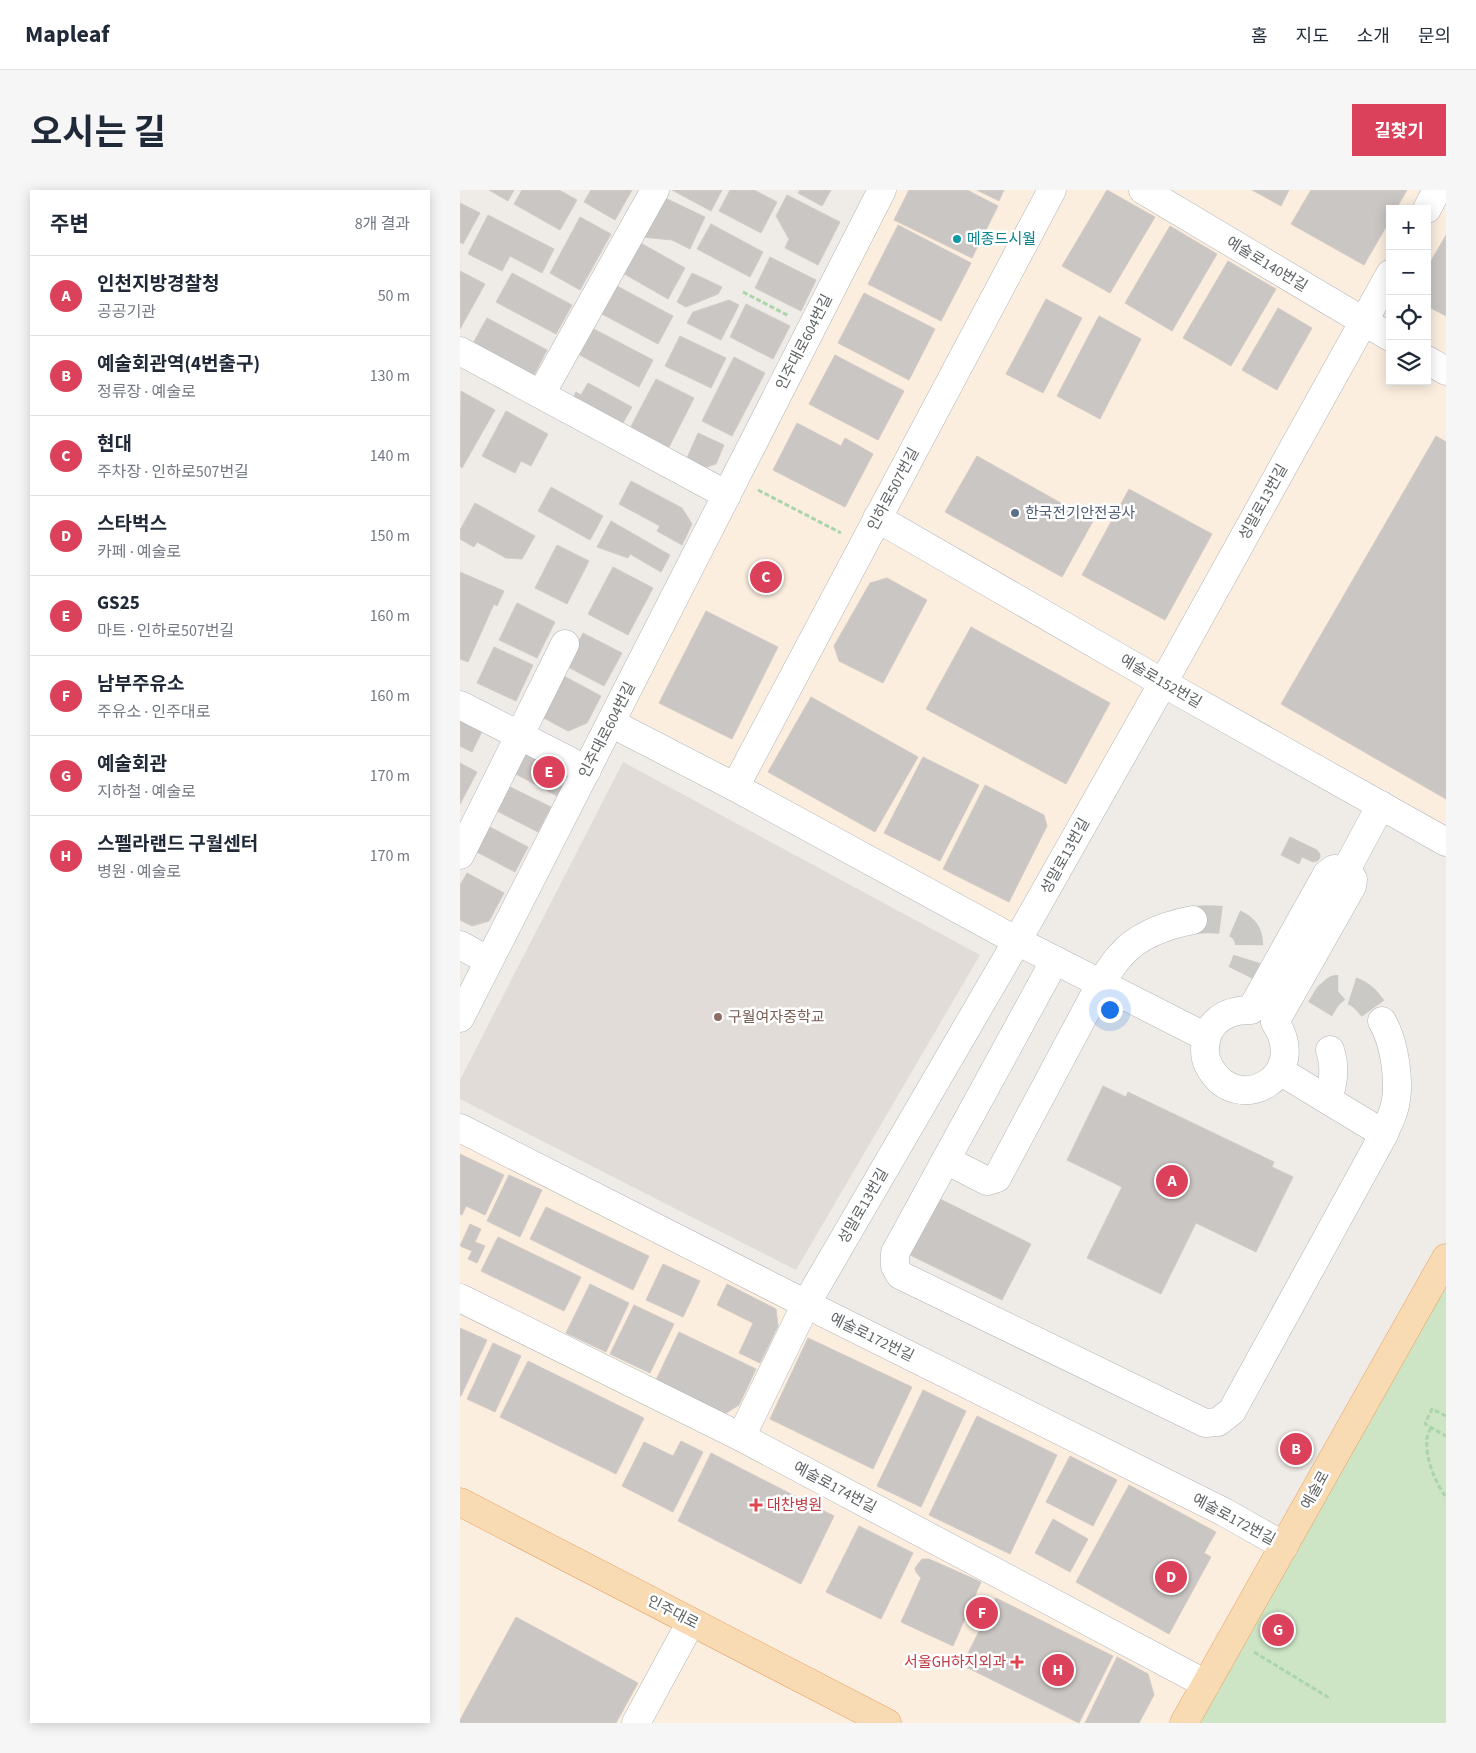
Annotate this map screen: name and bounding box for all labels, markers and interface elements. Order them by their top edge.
text: Mapleaf [25,17,110,52]
text: 홈 [1251,24,1268,49]
text: 지도 [1296,24,1329,49]
text: 소개 [1357,24,1390,49]
text: 문의 [1418,24,1451,49]
button: 길찾기 [1352,104,1446,156]
text: 오시는 길 [30,108,166,158]
map controls [1386,205,1431,385]
button: + [1386,205,1431,250]
text: 주변 [50,209,89,239]
text: 8개 결과 [355,213,410,235]
place label: 메종드시월 [967,229,1036,250]
street label: 예술로140번길 [1222,232,1311,297]
marker: 메종드시월 [951,233,963,245]
button: − [1386,250,1431,295]
text: 인천지방경찰청 [97,271,219,298]
text: A [61,285,71,307]
text: 50 m [378,285,410,307]
street label: 인주대로604번길 [771,291,838,394]
button: locate [1386,295,1431,340]
text: 공공기관 [97,301,156,323]
button: layers [1386,340,1431,385]
text: 예술회관역(4번출구) [97,351,260,378]
text: B [61,365,71,387]
text: 130 m [370,365,410,387]
text: 정류장 · 예술로 [97,381,196,403]
text: 현대 [97,431,132,458]
street label: 인하로507번길 [863,444,924,535]
text: C [61,445,71,467]
text: 140 m [370,445,410,467]
street label: 성말로13번길 [1234,460,1293,544]
text: 주차장 · 인하로507번길 [97,461,249,483]
place label: 한국전기안전공사 [1025,503,1136,524]
marker: 한국전기안전공사 [1009,507,1021,519]
text: 스타벅스 [97,511,167,538]
text: D [61,525,71,547]
text: 150 m [370,525,410,547]
text: 카페 · 예술로 [97,541,181,563]
pin: C [750,558,782,596]
text: GS25 [97,590,140,617]
text: E [62,605,70,627]
text: 160 m [370,605,410,627]
text: 마트 · 인하로507번길 [97,620,234,642]
street label: 예술로152번길 [1116,649,1206,713]
text: 남부주유소 [97,671,184,698]
street label: 인주대로604번길 [574,679,641,782]
text: F [62,685,70,707]
text: 160 m [370,685,410,707]
text: 주유소 · 인주대로 [97,701,210,723]
text: 예술회관 [97,751,167,778]
pin: E [533,753,565,791]
text: G [61,765,71,787]
text: 170 m [370,765,410,787]
text: 지하철 · 예술로 [97,781,196,803]
street label: 성말로13번길 [1036,814,1095,898]
text: 스펠라랜드 구월센터 [97,831,258,858]
text: H [61,845,71,867]
text: 170 m [370,845,410,867]
text: 병원 · 예술로 [97,861,181,883]
your location [1097,997,1123,1023]
place label: 구월여자중학교 [728,1007,825,1028]
marker: 구월여자중학교 [712,1011,724,1023]
pin: A [1156,1162,1188,1200]
street label: 성말로13번길 [833,1165,894,1248]
street label: 예술로172번길 [826,1308,917,1367]
pin: B [1280,1430,1312,1468]
street label: 예술로174번길 [789,1457,880,1518]
street label: 예술로 [1296,1467,1335,1513]
street label: 예술로172번길 [1188,1489,1279,1550]
place label: 대찬병원 [767,1495,822,1516]
marker: 대찬병원 [749,1498,763,1512]
pin: D [1155,1558,1187,1596]
street label: 인주대로 [643,1591,702,1634]
pin: F [966,1594,998,1632]
pin: G [1262,1611,1294,1649]
pin: H [1042,1651,1074,1689]
place label: 서울GH하지외과 [904,1652,1006,1673]
marker: 서울GH하지외과 [1010,1655,1024,1669]

